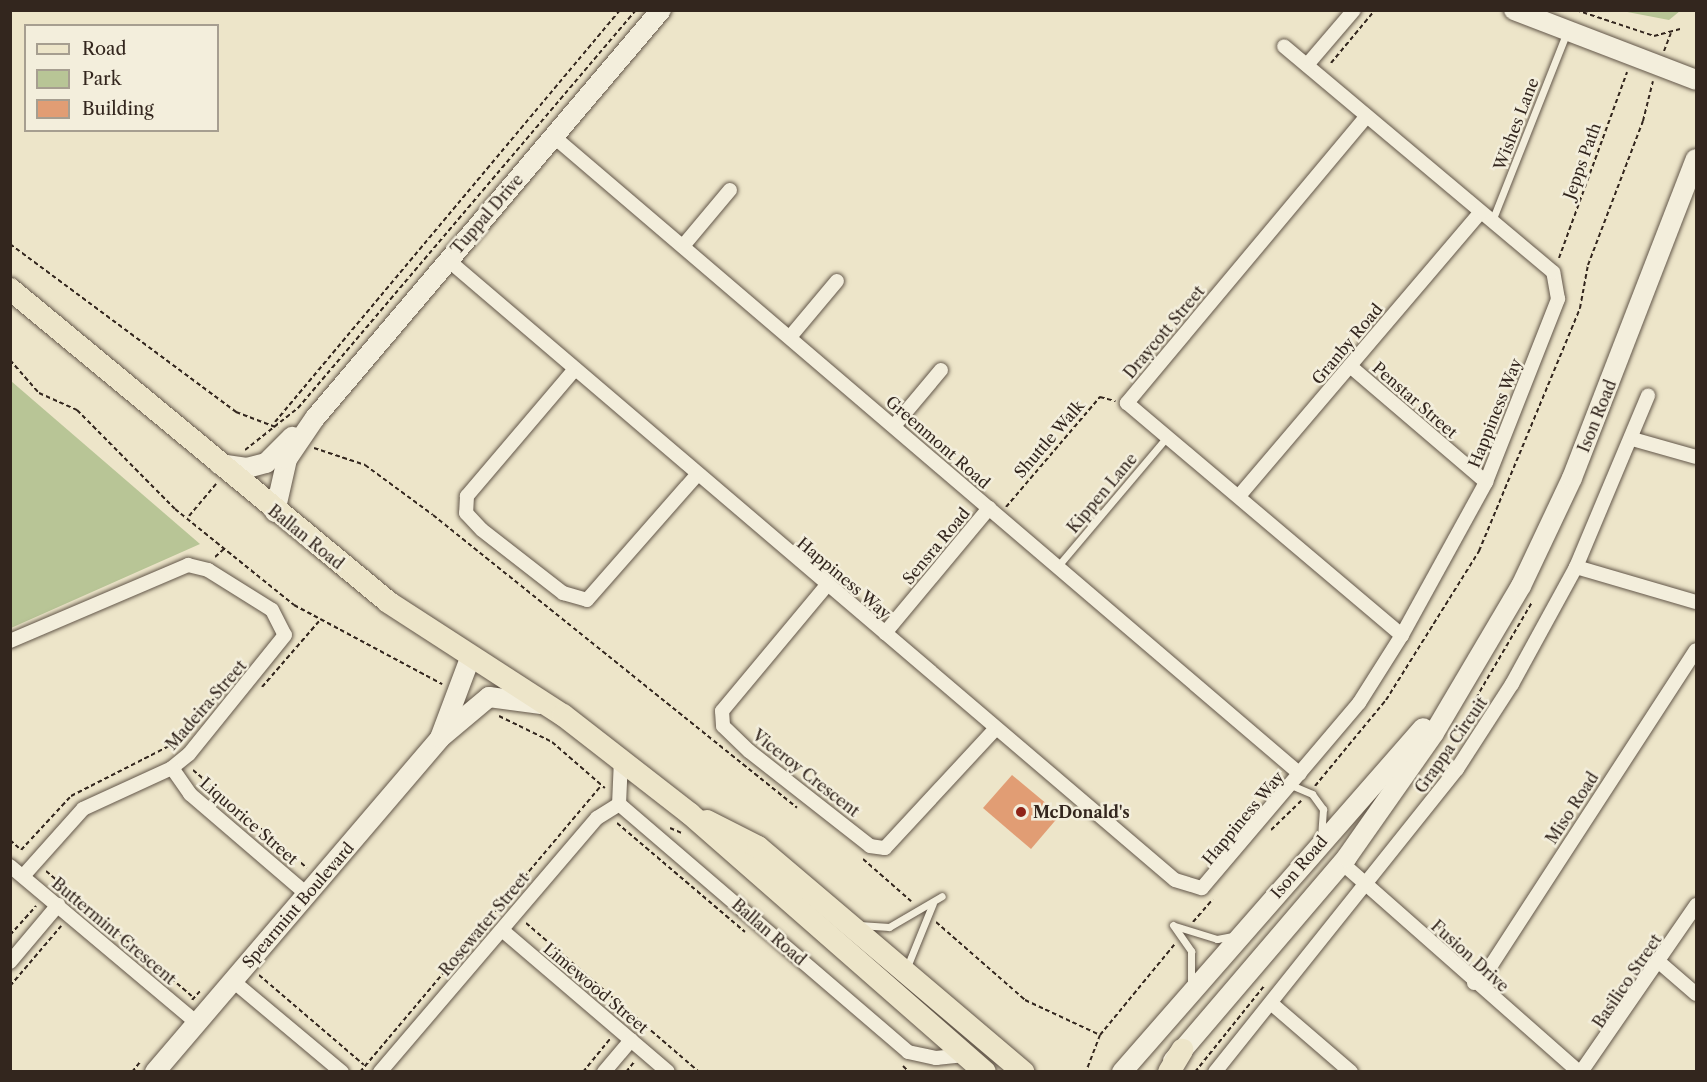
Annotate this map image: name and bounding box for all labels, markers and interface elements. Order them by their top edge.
legend [24,24,219,132]
text: Road [82,38,127,60]
text: Park [82,68,121,90]
street label: Wishes Lane [1490,75,1542,173]
text: Building [82,98,154,120]
street label: Jepps Path [1559,120,1605,202]
street label: Tuppal Drive [447,170,527,258]
street label: Draycott Street [1120,282,1208,382]
street label: Granby Road [1307,300,1387,388]
street label: Happiness Way [1464,355,1526,471]
street label: Penstar Street [1369,358,1461,442]
street label: Ison Road [1574,377,1620,455]
street label: Greenmont Road [882,392,994,492]
street label: Shuttle Walk [1010,396,1088,482]
street label: Kippen Lane [1063,449,1141,537]
street label: Ballan Road [264,501,348,573]
street label: Sensra Road [898,504,974,588]
street label: Happiness Way [793,533,895,623]
street label: Madeira Street [162,656,250,754]
street label: Grappa Circuit [1411,693,1491,797]
street label: Viceroy Crescent [749,725,863,821]
street label: Happiness Way [1198,767,1288,869]
street label: Miso Road [1542,769,1602,847]
street label: Liquorice Street [196,773,302,869]
place label: McDonald's [1033,802,1130,822]
marker: McDonald's [1014,805,1028,819]
street label: Ison Road [1267,832,1331,902]
street label: Spearmint Boulevard [238,838,358,972]
street label: Rosewater Street [435,868,533,980]
street label: Buttermint Crescent [48,874,180,988]
street label: Ballan Road [728,895,810,969]
street label: Fusion Drive [1427,916,1513,996]
street label: Basilico Street [1589,930,1665,1032]
street label: Limewood Street [540,939,652,1037]

